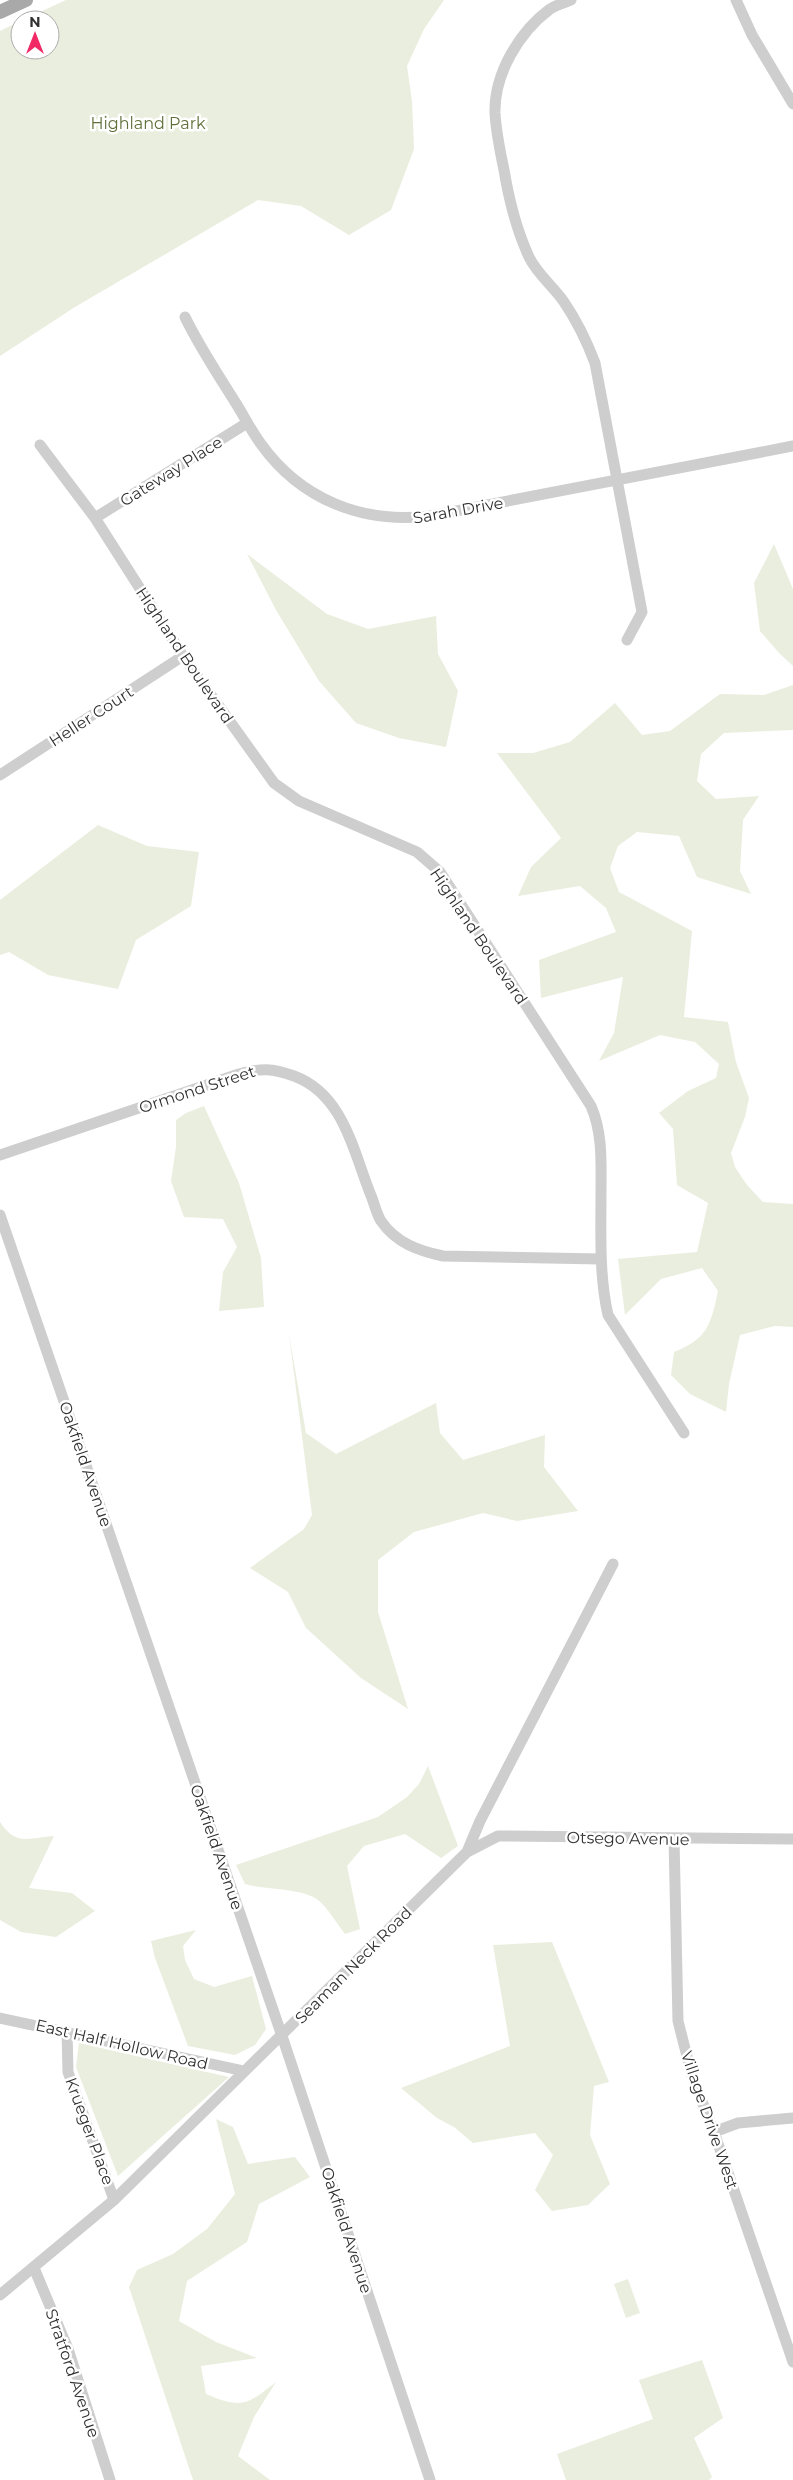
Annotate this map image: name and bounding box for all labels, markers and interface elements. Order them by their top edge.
north arrow [10,10,60,60]
text: N [29,13,41,31]
park label: Highland Park [90,114,206,133]
street label: Gateway Place [117,432,226,510]
street label: Sarah Drive [411,493,505,528]
street label: Highland Boulevard [132,584,237,727]
street label: Heller Court [46,682,137,751]
street label: Highland Boulevard [426,865,531,1008]
street label: Ormond Street [137,1062,258,1117]
street label: Oakfield Avenue [55,1399,116,1529]
street label: Oakfield Avenue [186,1782,247,1912]
street label: Otsego Avenue [566,1828,690,1849]
street label: Seaman Neck Road [291,1903,416,2028]
street label: East Half Hollow Road [34,2015,210,2074]
street label: Village Drive West [677,2049,742,2192]
street label: Krueger Place [61,2075,118,2188]
street label: Oakfield Avenue [317,2165,376,2296]
street label: Stratford Avenue [42,2306,103,2440]

